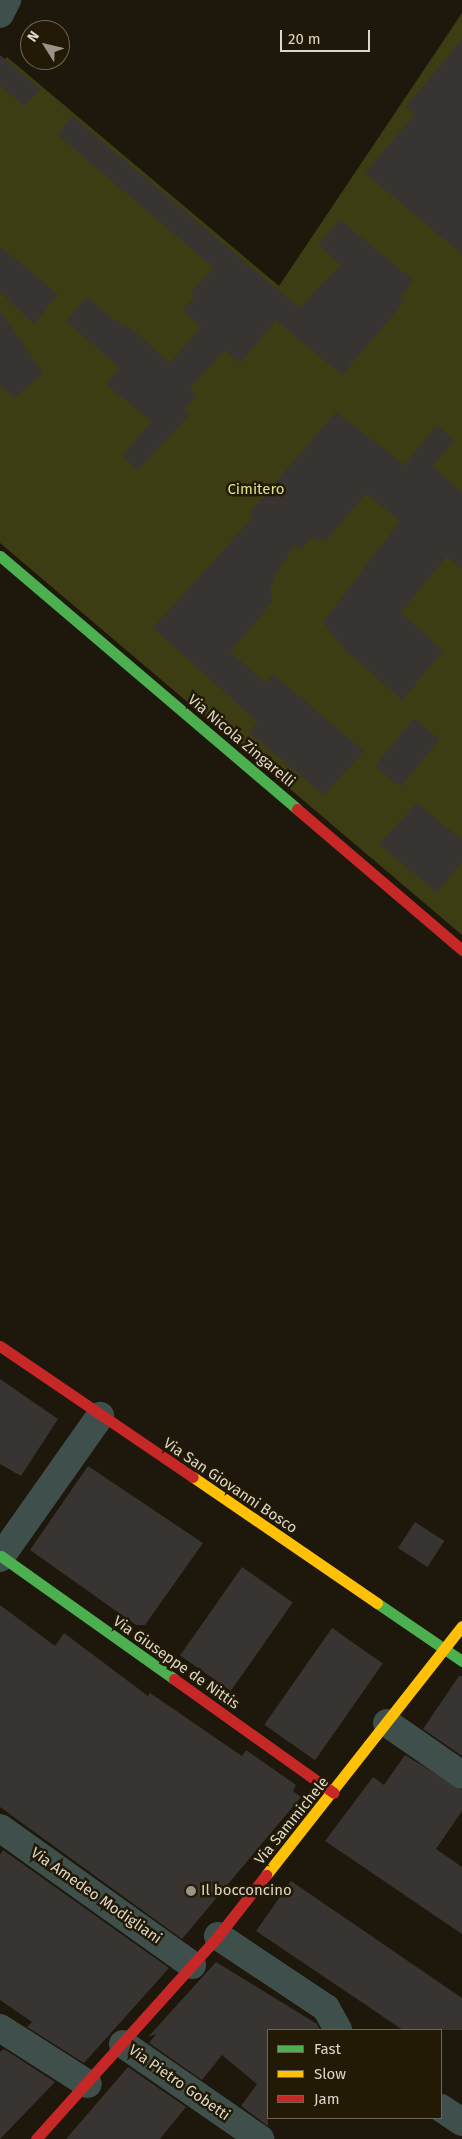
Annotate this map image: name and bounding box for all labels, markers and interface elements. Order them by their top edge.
north arrow [20,20,70,70]
scale bar [282,20,372,52]
text: N [24,28,43,45]
text: 20 m [288,30,321,48]
park label: Cimitero [227,481,285,499]
street label: Via Nicola Zingarelli [184,691,298,791]
street label: Via San Giovanni Bosco [160,1434,300,1538]
street label: Via Giuseppe de Nittis [109,1613,243,1713]
street label: Via Sammichele [251,1774,333,1868]
street label: Via Amedeo Modigliani [27,1844,165,1948]
place label: Il bocconcino [201,1882,292,1900]
marker: Il bocconcino [185,1885,197,1897]
legend [267,2029,442,2119]
text: Fast [314,2040,341,2058]
street label: Via Pietro Gobetti [125,2041,233,2125]
text: Slow [314,2065,346,2083]
text: Jam [314,2090,340,2108]

